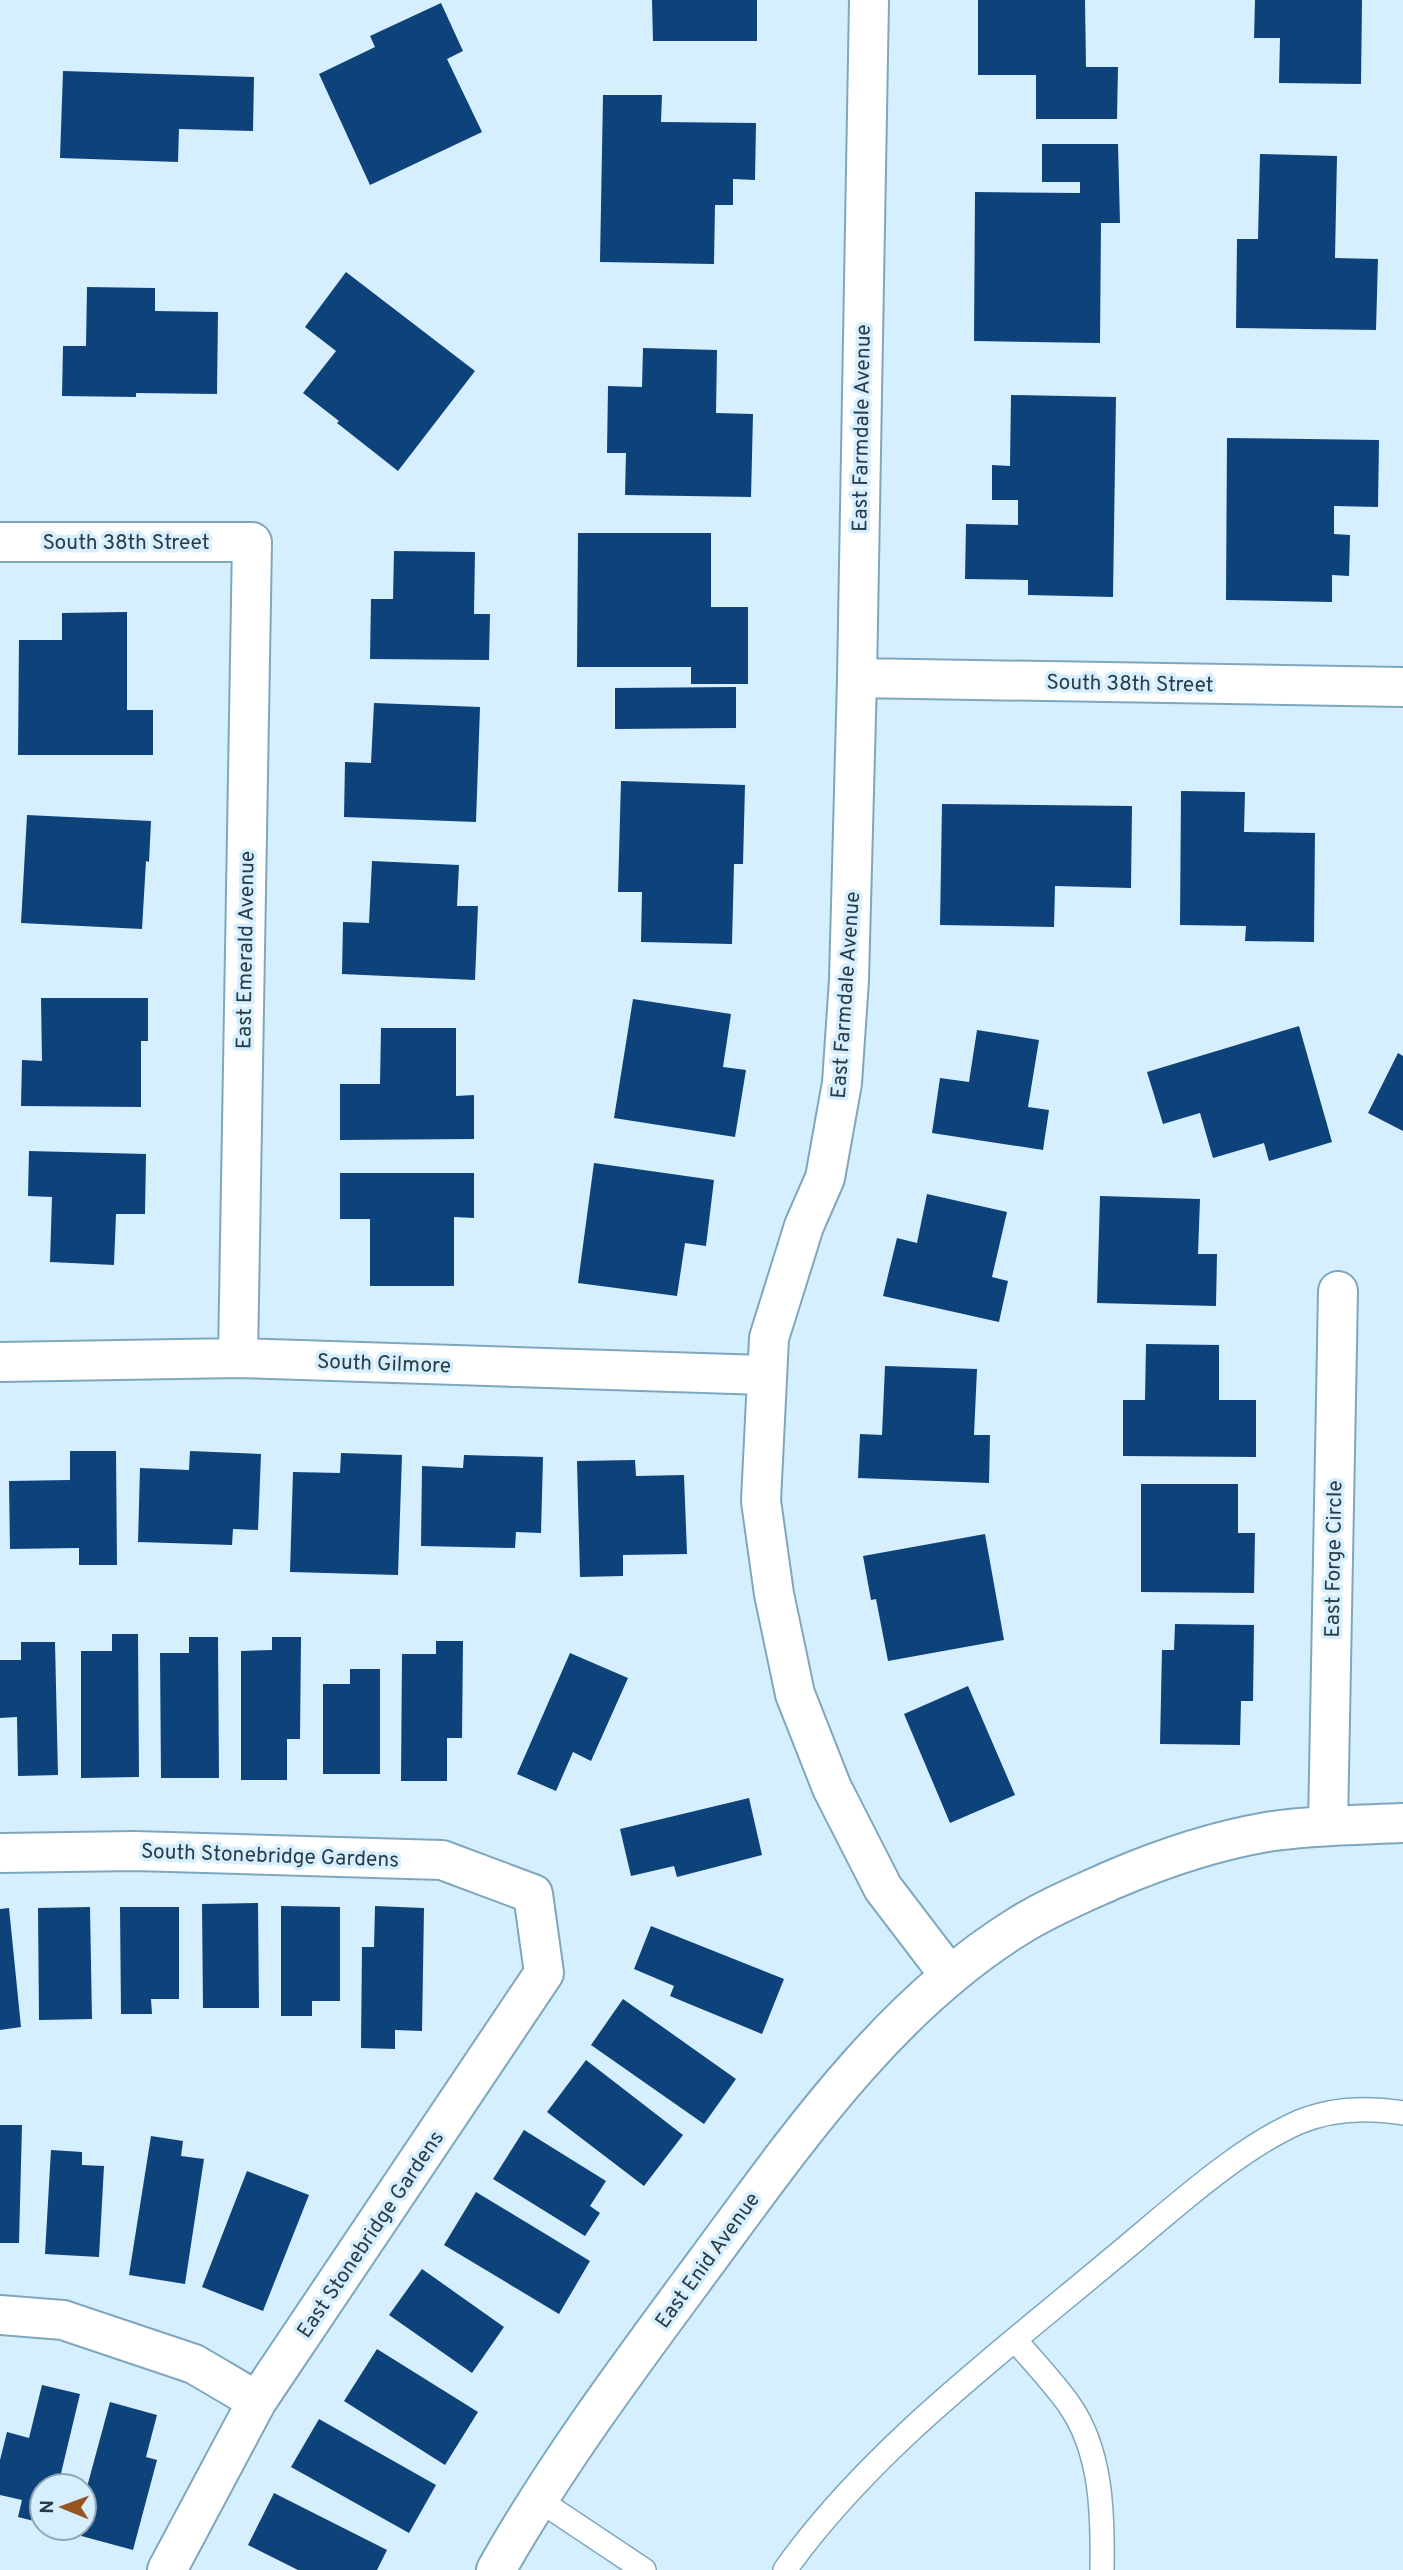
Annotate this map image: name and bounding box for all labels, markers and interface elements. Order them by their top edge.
street label: East Farmdale Avenue [847,324,878,532]
street label: South 38th Street [42,530,210,557]
street label: South 38th Street [1046,670,1214,699]
street label: East Emerald Avenue [231,851,262,1050]
street label: East Farmdale Avenue [826,891,867,1100]
street label: South Gilmore [317,1349,451,1380]
street label: East Forge Circle [1320,1480,1349,1638]
street label: South Stonebridge Gardens [140,1838,400,1874]
street label: East Stonebridge Gardens [292,2126,451,2344]
street label: East Enid Avenue [650,2188,767,2334]
north arrow [28,2472,98,2542]
text: N [36,2500,60,2514]

